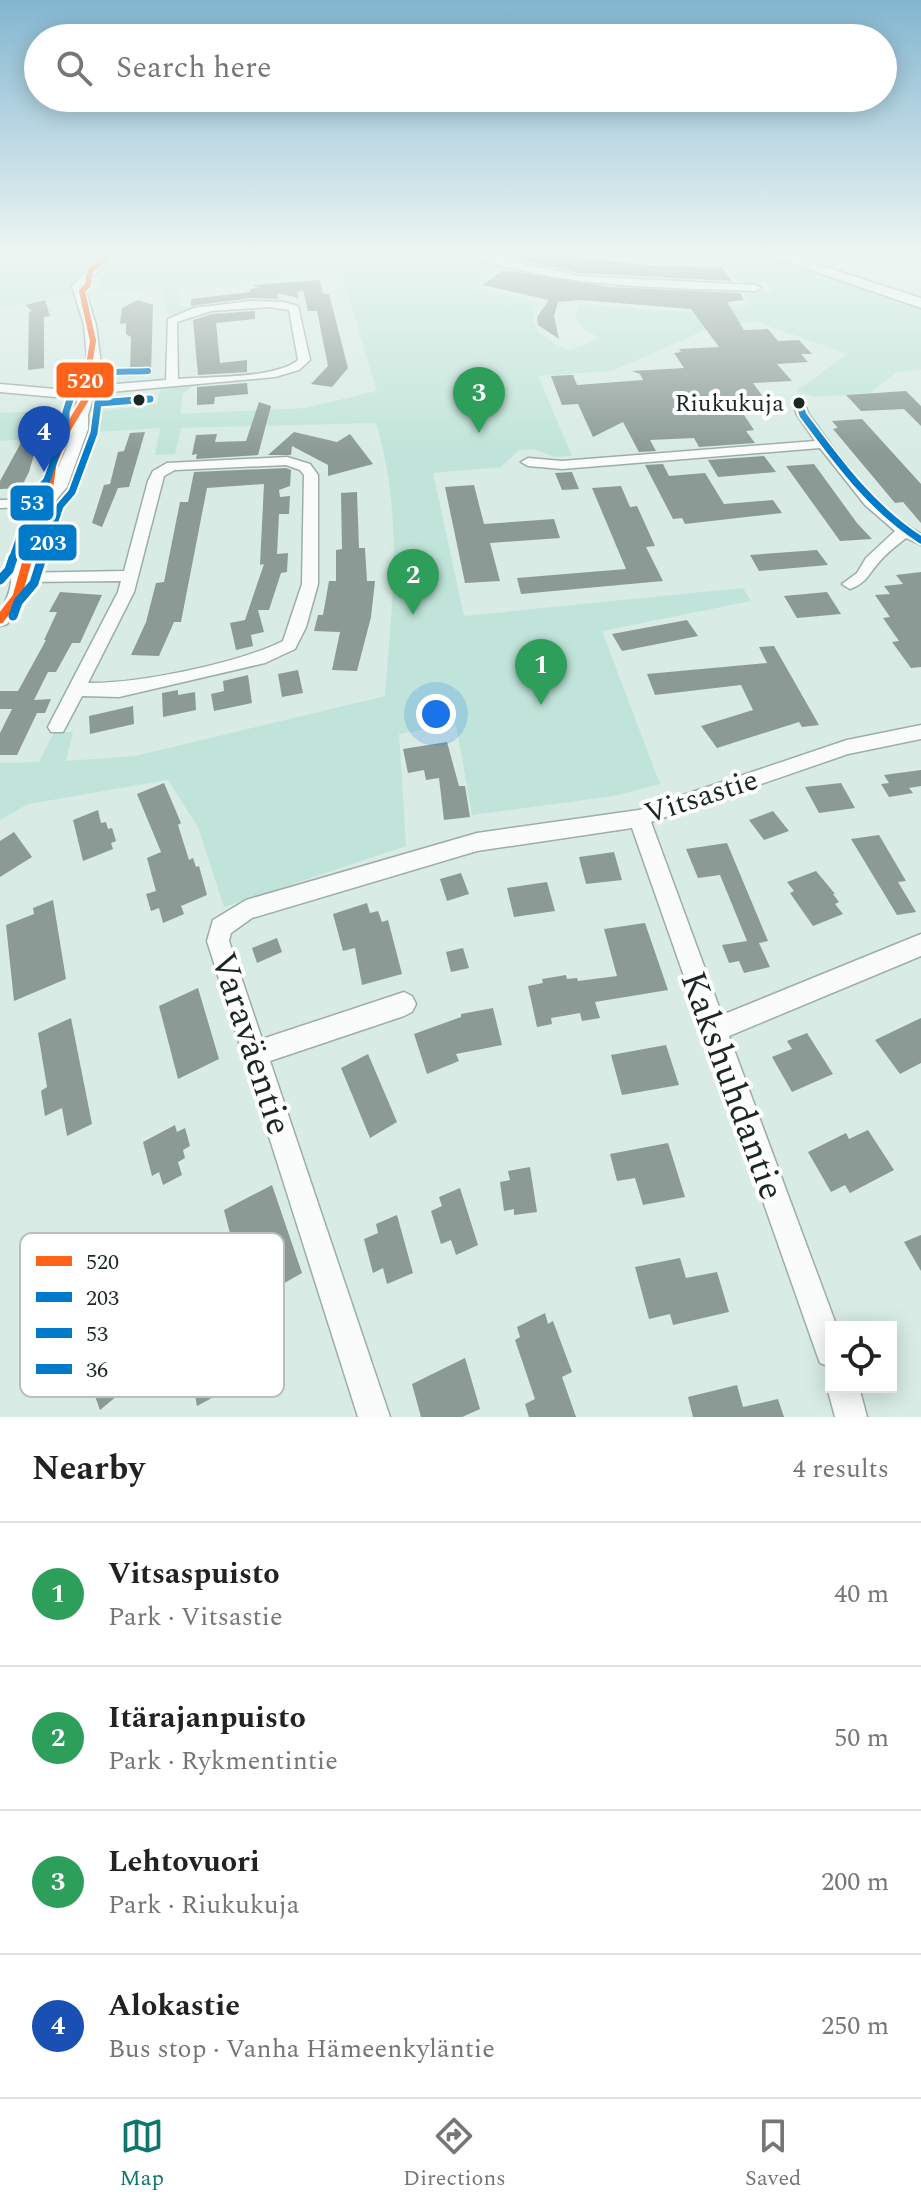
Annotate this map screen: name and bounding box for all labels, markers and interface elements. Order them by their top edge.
search box [24,24,897,112]
text: Search here [116,45,272,91]
icon: search [52,46,96,90]
line badge: 520 [55,361,115,399]
text: 520 [66,365,104,398]
pin: 3 [453,367,505,433]
place label: Riukukuja [675,386,784,422]
unlabelled marker [131,392,147,408]
marker: Riukukuja [791,395,807,411]
pin: 4 [18,406,70,472]
line badge: 53 [9,484,55,522]
text: 53 [20,487,44,520]
line badge: 203 [17,523,78,562]
text: 203 [29,527,67,560]
pin: 2 [387,549,439,615]
pin: 1 [515,639,567,705]
your location [416,694,456,734]
street label: Vitsastie [639,757,764,837]
street label: Varaväentie [195,945,306,1142]
street label: Kakshuhdantie [665,964,798,1208]
legend [20,1233,284,1397]
text: 520 [86,1246,119,1279]
text: 203 [86,1282,119,1315]
text: 53 [86,1318,108,1351]
map controls [825,1321,897,1393]
button: locate [825,1321,897,1393]
text: 36 [86,1354,108,1387]
text: Nearby [32,1443,145,1495]
text: 4 results [793,1449,889,1489]
text: Vitsaspuisto [108,1551,280,1597]
text: 1 [51,1574,65,1614]
text: 40 m [834,1574,889,1614]
text: Park · Vitsastie [108,1597,283,1637]
text: Itärajanpuisto [108,1695,306,1741]
text: 2 [51,1718,65,1758]
text: 50 m [834,1718,889,1758]
text: Park · Rykmentintie [108,1741,338,1781]
text: Lehtovuori [108,1839,260,1885]
text: 3 [51,1862,65,1902]
text: 200 m [821,1862,889,1902]
text: Park · Riukukuja [108,1885,300,1925]
text: Alokastie [108,1983,240,2029]
text: 4 [51,2006,65,2046]
text: 250 m [821,2006,889,2046]
text: Bus stop · Vanha Hämeenkyläntie [108,2029,495,2069]
tab: Map [120,2114,164,2195]
tab: Directions [403,2114,506,2195]
tab: Saved [745,2114,801,2195]

